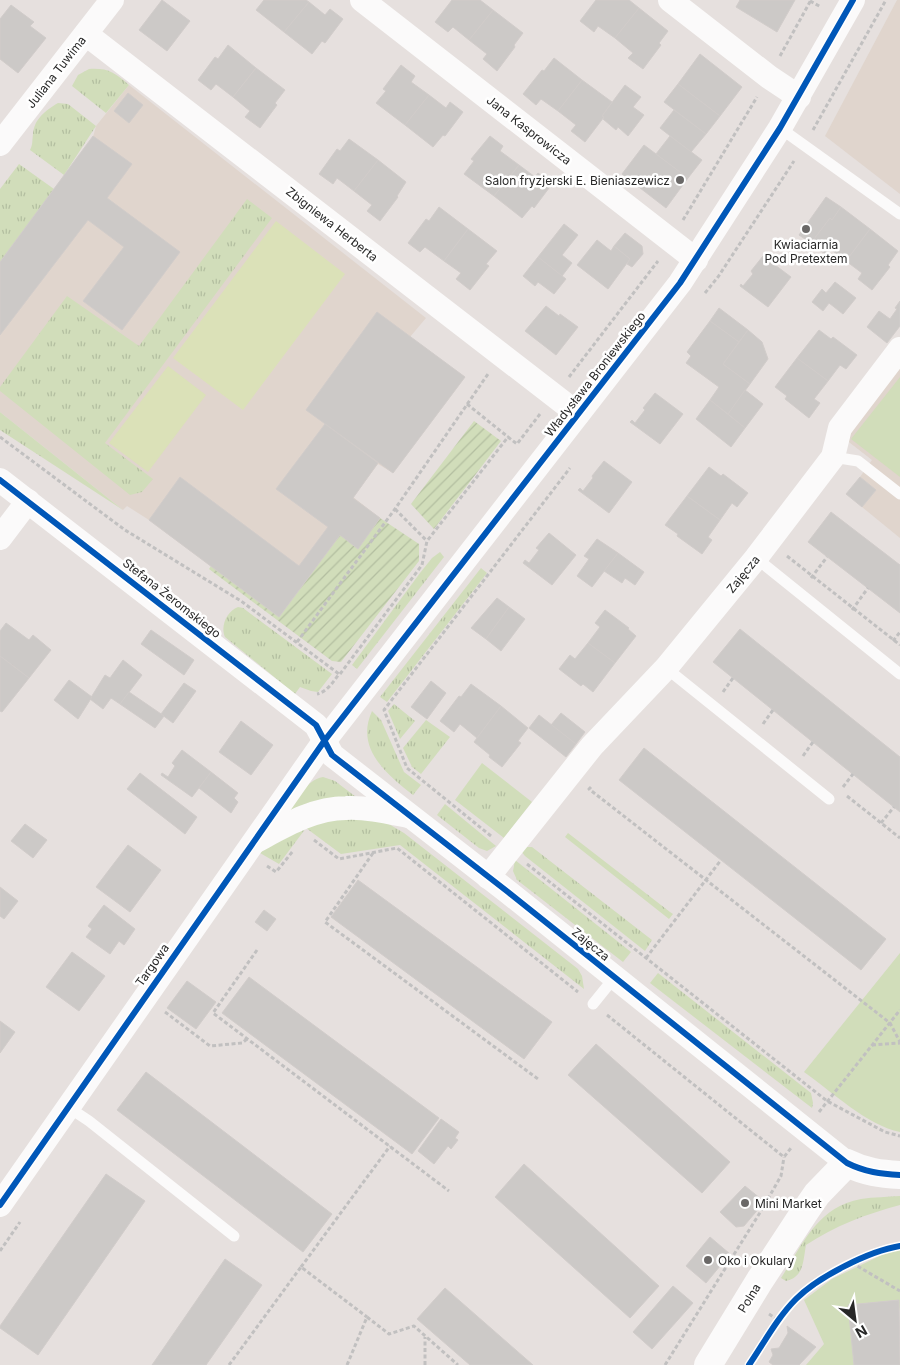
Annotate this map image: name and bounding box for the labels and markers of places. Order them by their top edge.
place label: Salon fryzjerski E. Bieniaszewicz [485,173,670,188]
marker: Salon fryzjerski E. Bieniaszewicz [674,174,686,186]
marker: Kwiaciarnia Pod Pretextem [800,223,812,235]
place label: Kwiaciarnia Pod Pretextem [764,237,848,266]
place label: Mini Market [755,1196,822,1211]
marker: Mini Market [739,1197,751,1209]
place label: Oko i Okulary [718,1253,795,1268]
marker: Oko i Okulary [702,1254,714,1266]

